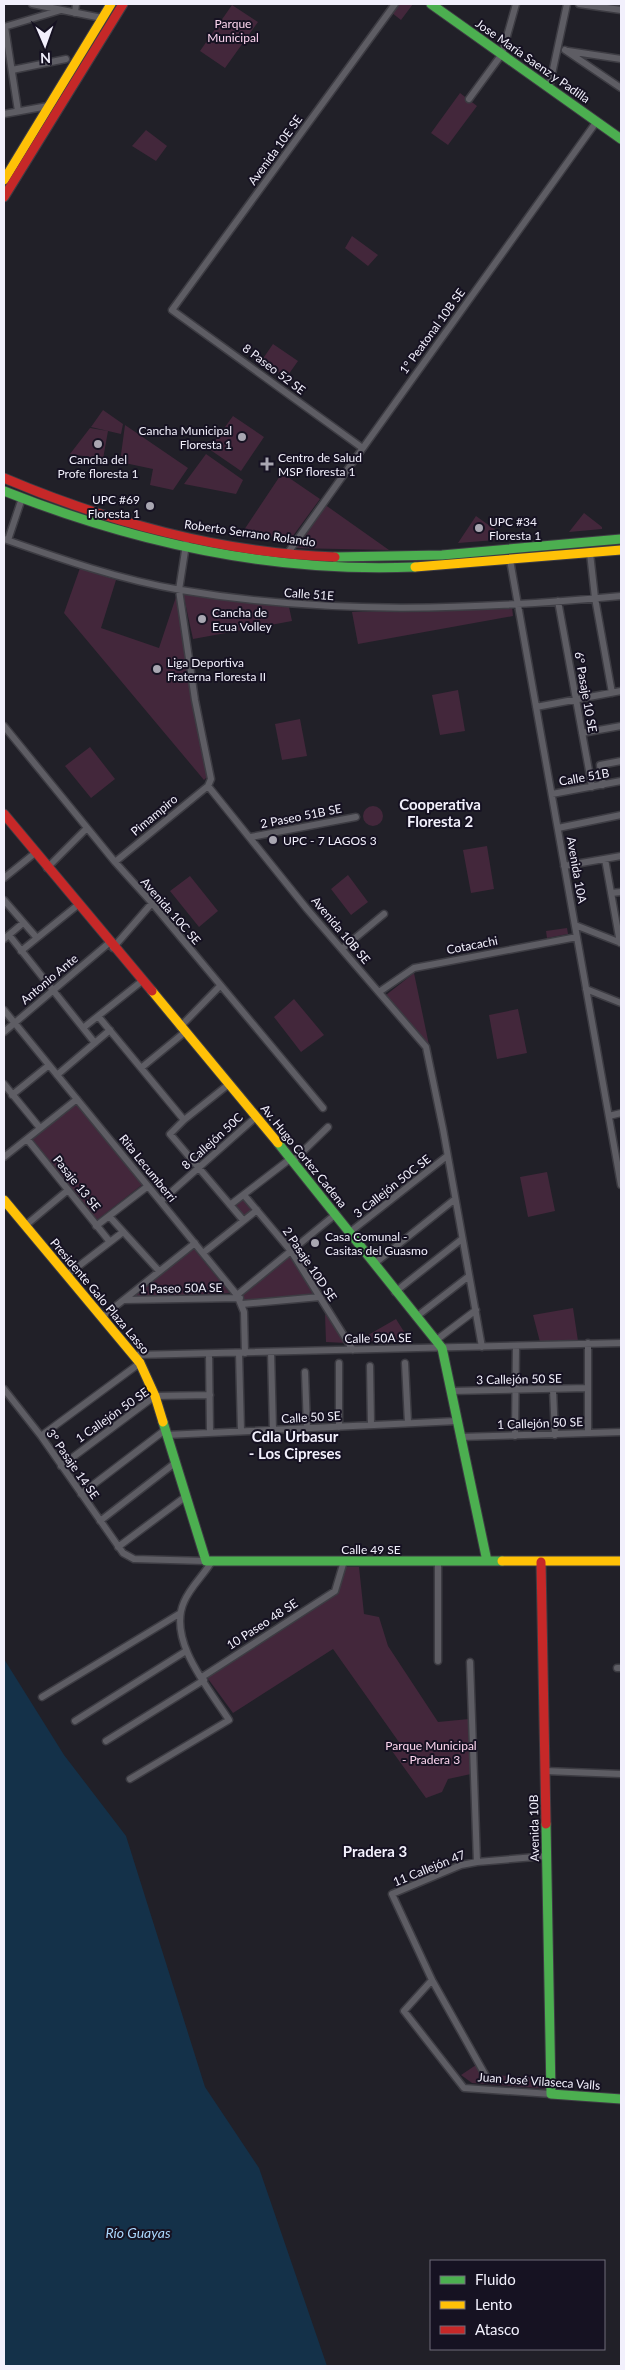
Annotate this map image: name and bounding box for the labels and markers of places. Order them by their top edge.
place label: Cancha Municipal Floresta 1 [138,423,232,452]
marker: Cancha Municipal Floresta 1 [236,431,248,443]
marker: Cancha del Profe floresta 1 [92,438,104,450]
place label: Centro de Salud MSP floresta 1 [278,450,362,479]
place label: Cancha del Profe floresta 1 [57,452,139,481]
marker: Centro de Salud MSP floresta 1 [260,457,274,471]
place label: UPC #69 Floresta 1 [88,492,140,521]
marker: UPC #69 Floresta 1 [144,500,156,512]
place label: UPC #34 Floresta 1 [489,514,541,543]
marker: UPC #34 Floresta 1 [473,522,485,534]
place label: Cancha de Ecua Volley [212,605,273,634]
marker: Cancha de Ecua Volley [196,613,208,625]
place label: Liga Deportiva Fraterna Floresta II [167,655,266,684]
marker: Liga Deportiva Fraterna Floresta II [151,663,163,675]
place label: UPC - 7 LAGOS 3 [283,833,377,848]
marker: UPC - 7 LAGOS 3 [267,834,279,846]
place label: Casa Comunal - Casitas del Guasmo [325,1229,428,1258]
marker: Casa Comunal - Casitas del Guasmo [309,1237,321,1249]

